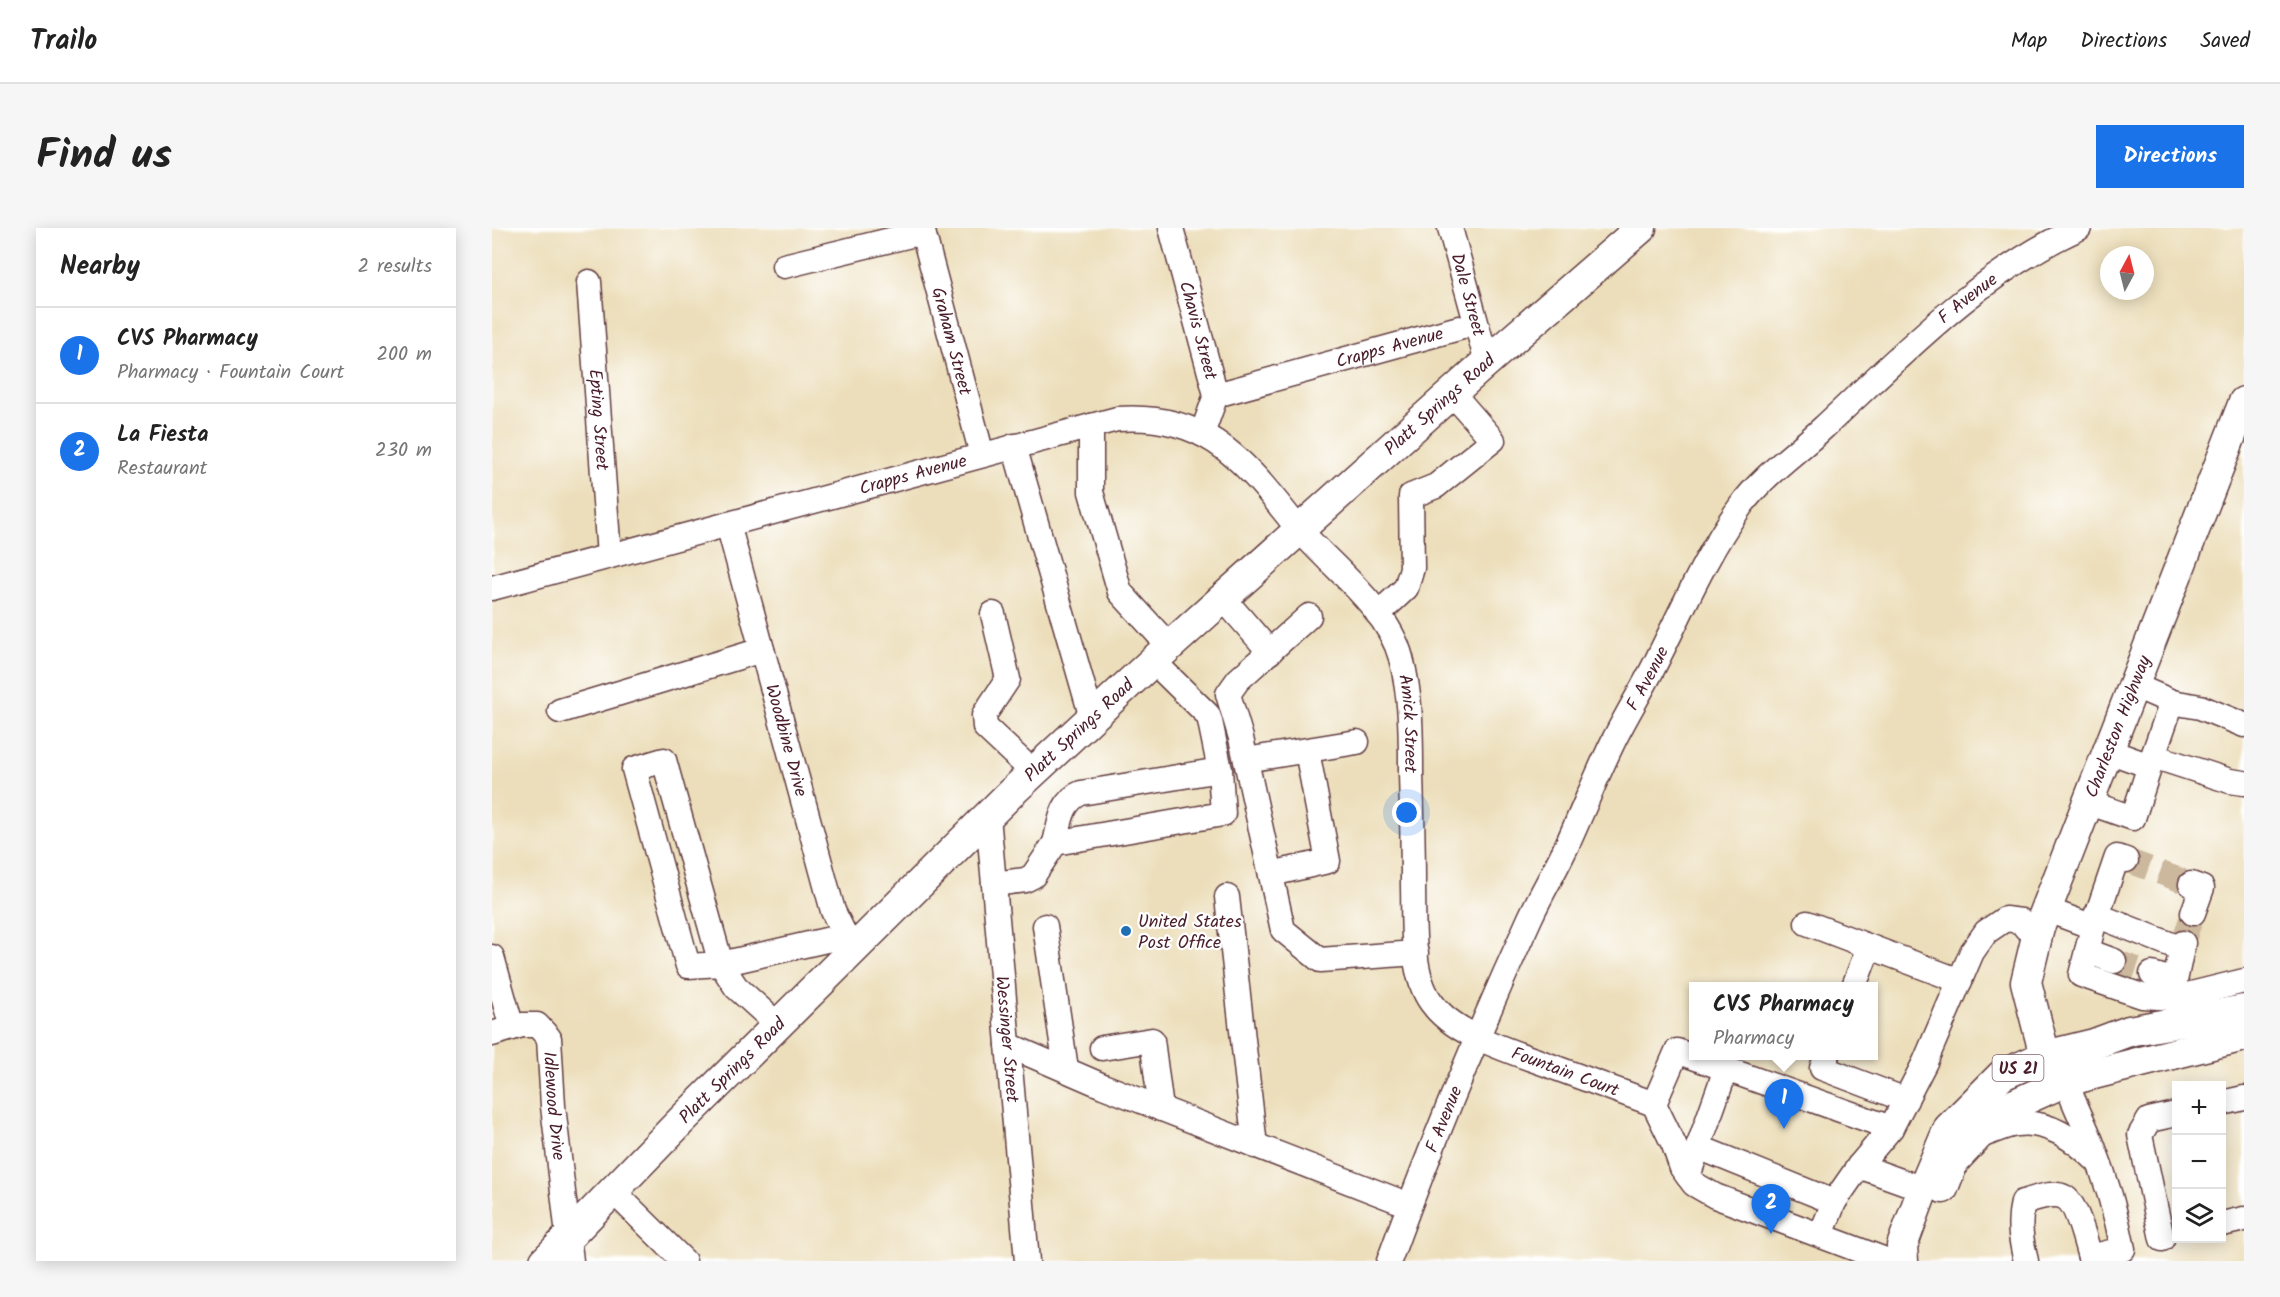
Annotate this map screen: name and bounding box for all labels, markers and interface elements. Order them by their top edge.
text: Trailo [30,19,97,64]
text: Map [2011,25,2047,58]
text: Directions [2080,25,2167,58]
text: Saved [2200,25,2250,58]
text: Find us [36,123,172,190]
button: Directions [2096,125,2244,188]
text: Nearby [60,246,140,288]
north arrow [2100,246,2154,300]
street label: Dale Street [1442,250,1493,341]
text: 2 results [357,251,432,283]
street label: F Avenue [1932,266,2004,332]
street label: Chavis Street [1170,278,1225,384]
street label: Graham Street [922,284,979,400]
street label: Crapps Avenue [1333,320,1447,377]
text: CVS Pharmacy [117,322,258,357]
text: 1 [76,339,83,371]
text: 200 m [376,339,432,371]
street label: Platt Springs Road [1378,347,1503,463]
text: Pharmacy · Fountain Court [117,357,344,389]
street label: Epting Street [579,368,616,472]
text: La Fiesta [117,418,209,453]
text: 2 [74,435,85,467]
text: 230 m [375,435,432,467]
street label: Crapps Avenue [856,447,970,504]
text: Restaurant [117,453,207,485]
street label: F Avenue [1619,642,1678,717]
street label: Charleston Highway [2078,651,2160,802]
street label: Platt Springs Road [1018,672,1142,790]
street label: Amick Street [1389,672,1424,774]
street label: Woodbine Drive [756,681,814,800]
your location [1392,798,1421,827]
place label: United States Post Office [1138,908,1242,958]
marker: United States Post Office [1119,924,1133,938]
street label: Wessinger Street [986,975,1026,1105]
popup [1689,982,1878,1060]
text: CVS Pharmacy [1713,988,1854,1023]
street label: Platt Springs Road [673,1011,794,1132]
text: Pharmacy [1713,1023,1794,1055]
street label: Fountain Court [1507,1040,1624,1106]
street label: Idlewood Drive [534,1051,572,1162]
road number: US 21 [1992,1055,2044,1081]
pin: 1 [1764,1080,1804,1129]
map controls [2172,1081,2226,1243]
button: + [2172,1081,2226,1135]
street label: F Avenue [1418,1082,1471,1157]
button: − [2172,1135,2226,1189]
pin: 2 [1752,1184,1790,1234]
button: layers [2172,1189,2226,1243]

